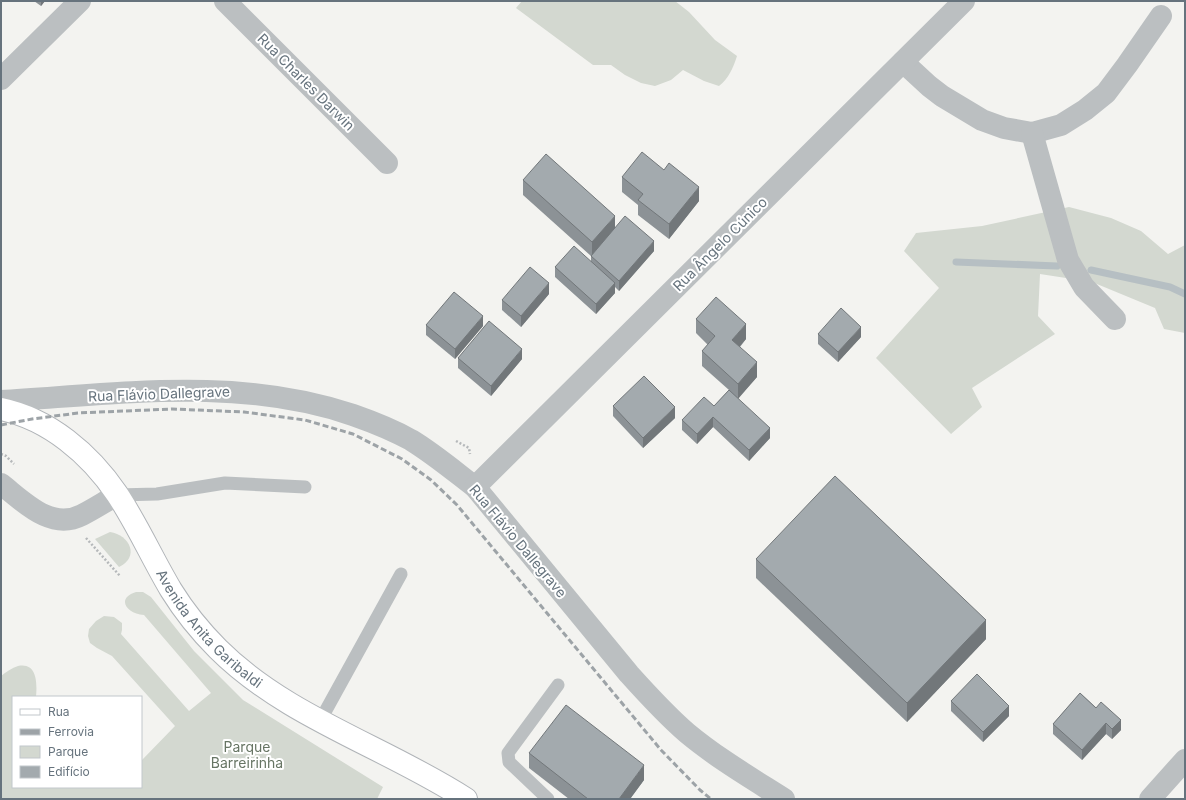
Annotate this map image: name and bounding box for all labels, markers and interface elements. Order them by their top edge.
street label: Rua Charles Darwin [254,30,358,134]
street label: Rua Ângelo Cúnico [669,193,770,294]
street label: Rua Flávio Dallegrave [88,383,230,404]
street label: Rua Flávio Dallegrave [466,481,571,601]
street label: Avenida Anita Garibaldi [153,566,266,691]
legend [12,696,142,788]
text: Rua [48,704,70,719]
text: Ferrovia [48,724,94,739]
park label: Parque Barreirinha [211,738,283,771]
text: Parque [48,744,88,759]
text: Edifício [48,764,90,779]

